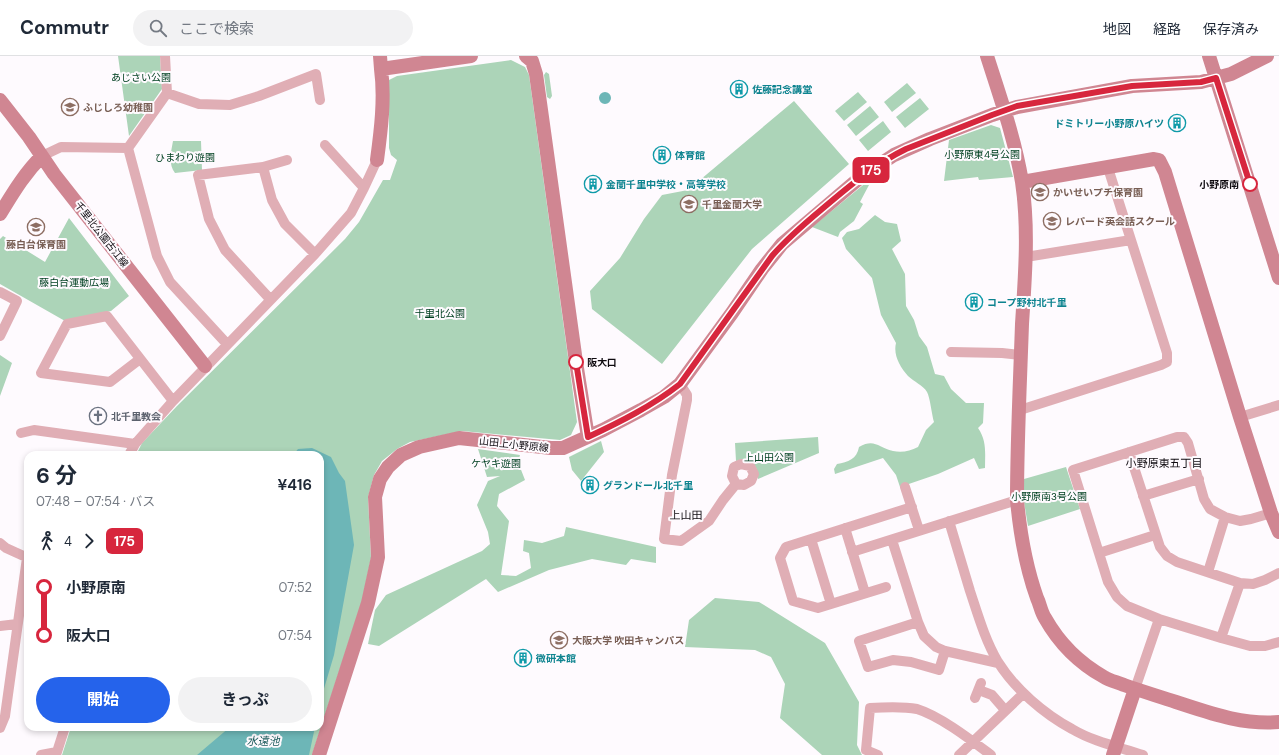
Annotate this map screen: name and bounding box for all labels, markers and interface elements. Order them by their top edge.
search box [133,10,413,46]
text: Commutr [20,15,109,40]
icon: search [147,17,169,39]
text: ここで検索 [179,19,254,39]
text: 地図 [1103,20,1131,38]
text: 経路 [1153,20,1181,38]
text: 保存済み [1203,20,1259,38]
park label: あじさい公園 [111,71,171,84]
building icon: 佐藤記念講堂 [729,79,749,99]
place label: 佐藤記念講堂 [752,83,812,96]
school or university icon: ふじしろ幼稚園 [60,97,80,117]
place label: ふじしろ幼稚園 [83,101,153,114]
building icon: ドミトリー小野原ハイツ [1167,113,1187,133]
place label: ドミトリー小野原ハイツ [1054,117,1164,130]
building icon: 体育館 [652,145,672,165]
park label: 小野原東4号公園 [944,148,1020,161]
place label: 体育館 [674,149,705,162]
park label: ひまわり遊園 [155,151,215,164]
line badge: 175 [848,157,894,183]
text: 175 [861,161,882,179]
building icon: 金蘭千里中学校・高等学校 [583,174,603,194]
marker: 小野原南 [1242,176,1258,192]
place label: 金蘭千里中学校・高等学校 [606,178,726,191]
place label: 小野原南 [1199,178,1239,191]
school or university icon: かいせいプチ保育園 [1030,182,1050,202]
place label: かいせいプチ保育園 [1053,186,1143,199]
school or university icon: 千里金蘭大学 [679,194,699,214]
place label: 千里金蘭大学 [702,198,762,211]
street label: 千里北公園古江線 [72,199,131,270]
school or university icon: レパード英会話スクール [1042,211,1062,231]
place label: レパード英会話スクール [1065,215,1175,228]
school or university icon: 藤白台保育園 [26,217,46,237]
place label: 藤白台保育園 [6,238,66,251]
park label: 藤白台運動広場 [39,276,109,289]
building icon: コープ野村北千里 [964,292,984,312]
place label: コープ野村北千里 [987,296,1066,309]
park label: 千里北公園 [415,307,465,320]
marker: 阪大口 [568,354,584,370]
place label: 阪大口 [587,356,617,369]
church icon: 北千里教会 [88,406,108,426]
place label: 北千里教会 [111,410,161,423]
street label: 山田上小野原線 [478,434,549,455]
park label: 上山田公園 [744,451,794,464]
district label: 小野原東五丁目 [1126,456,1203,470]
park label: ケヤキ遊園 [471,457,521,470]
text: 6 分 [36,461,77,490]
text: ¥416 [278,475,312,495]
building icon: グランドール北千里 [580,475,600,495]
place label: グランドール北千里 [603,479,693,492]
park label: 小野原南3号公園 [1011,490,1087,503]
text: 07:48 – 07:54 · バス [36,493,155,510]
district label: 上山田 [670,508,703,522]
icon: walk [36,530,58,552]
icon: forward [78,530,100,552]
text: 175 [114,532,135,550]
text: 4 [64,533,72,550]
text: 小野原南 [66,578,126,598]
text: 07:52 [279,579,312,596]
text: 阪大口 [66,626,111,646]
text: 07:54 [278,627,312,644]
school or university icon: 大阪大学 吹田キャンパス [549,630,569,650]
place label: 大阪大学 吹田キャンパス [572,634,684,647]
building icon: 微研本館 [513,648,533,668]
place label: 微研本館 [535,652,576,665]
button: 開始 [36,677,170,723]
button: きっぷ [178,677,312,723]
water label: 水遠池 [247,734,280,748]

